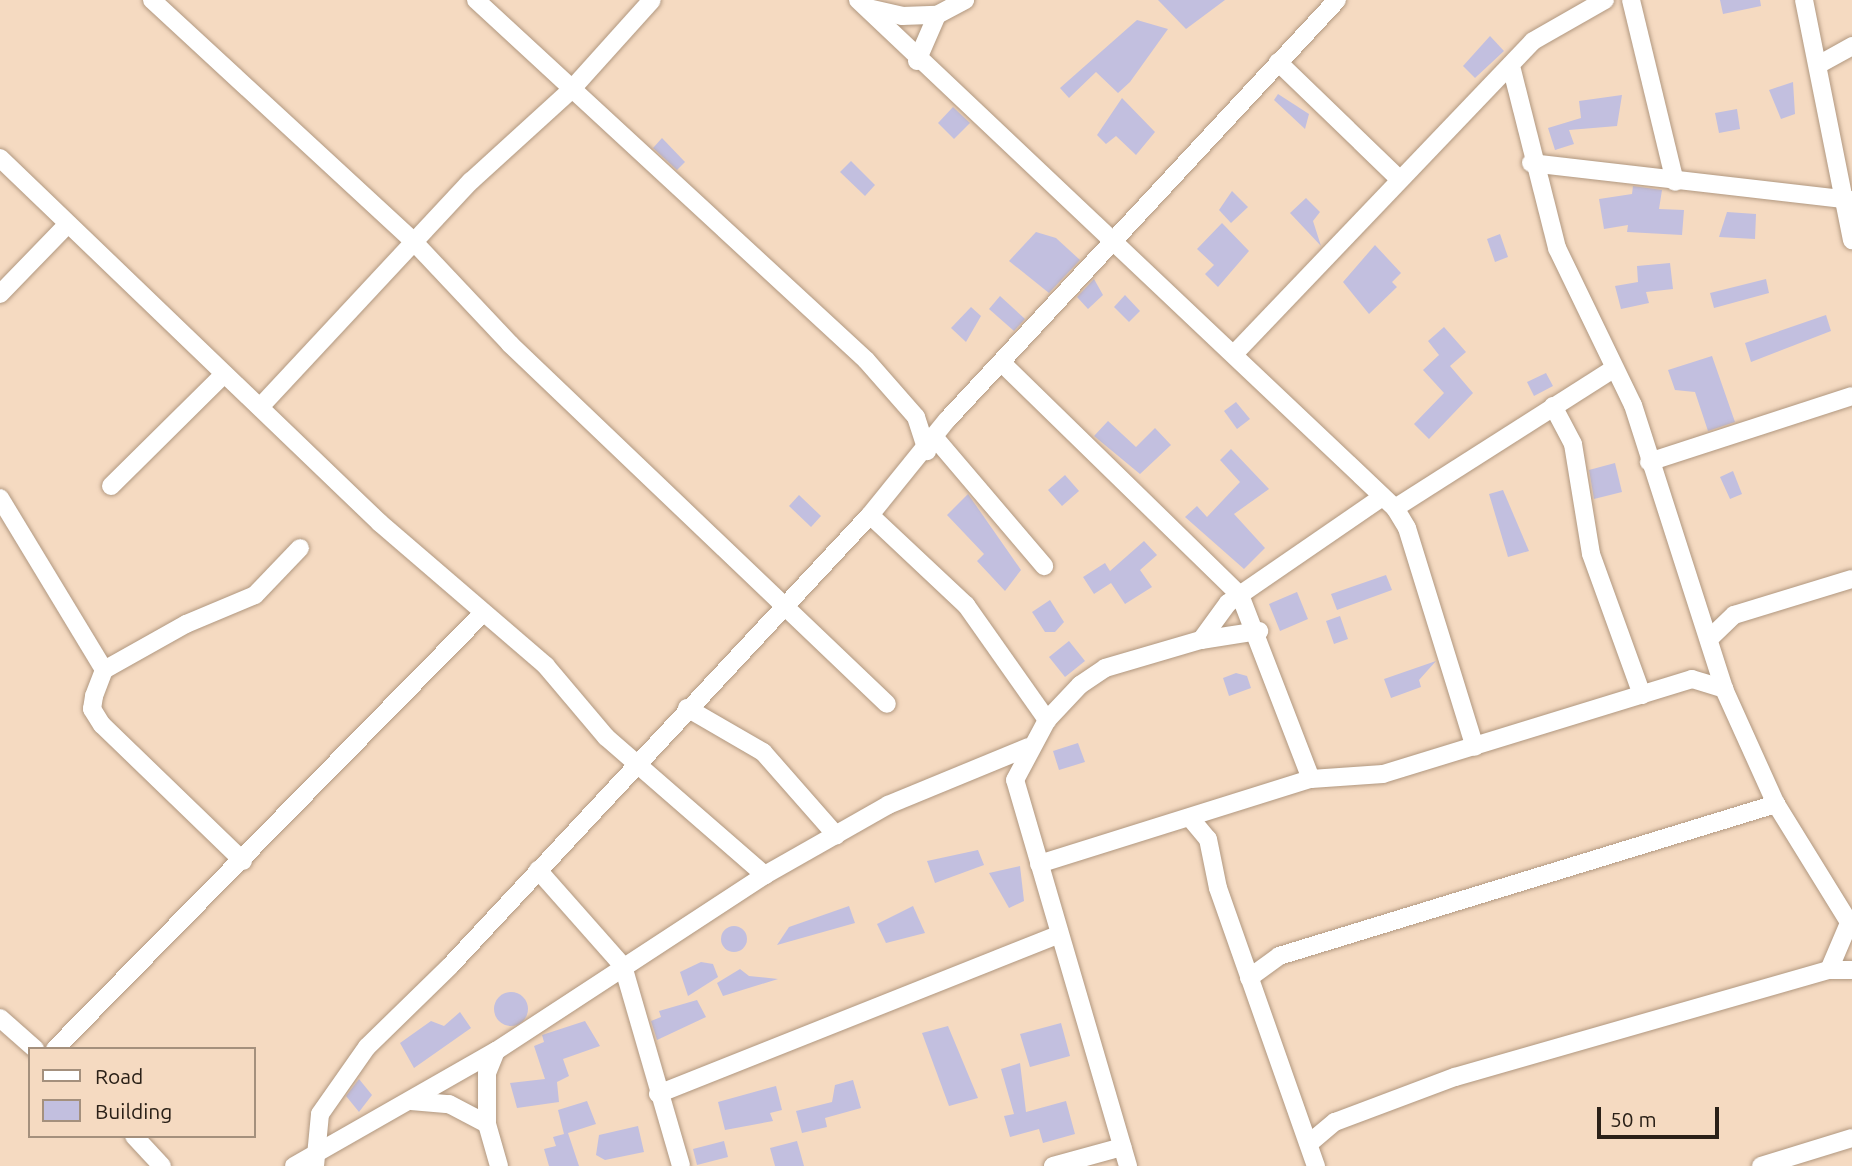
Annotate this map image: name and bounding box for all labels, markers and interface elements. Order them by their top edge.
legend [28,1047,256,1138]
text: Road [95,1064,143,1088]
scale bar [1600,1092,1722,1136]
text: Building [95,1099,172,1123]
text: 50 m [1610,1107,1657,1131]

